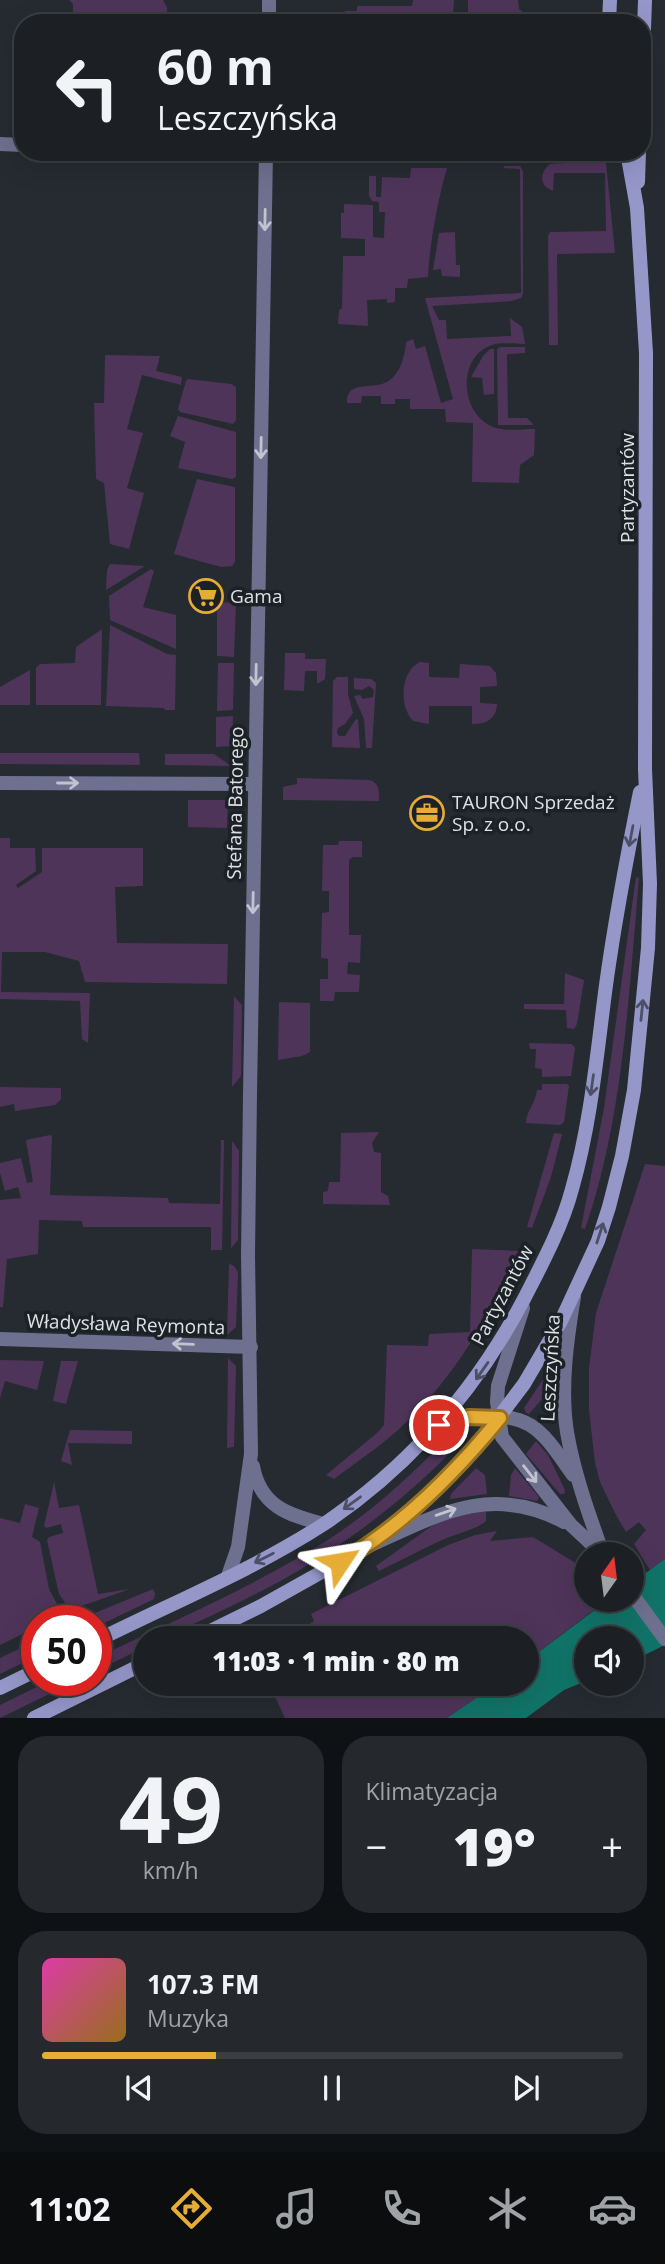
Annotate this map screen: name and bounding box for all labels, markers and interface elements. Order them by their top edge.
text: 60 m [157,33,274,99]
icon: left [42,42,133,133]
text: Leszczyńska [157,96,338,139]
one-way arrow [258,209,272,232]
street label: Partyzantów [614,433,640,543]
one-way arrow [254,436,267,459]
supermarket icon: Gama [187,577,225,615]
place label: Gama [230,583,283,609]
one-way arrow [249,664,263,687]
street label: Stefana Batorego [221,726,249,880]
one-way arrow [56,776,79,790]
place label: TAURON Sprzedaż Sp. z o.o. [452,789,615,837]
office icon: TAURON Sprzedaż Sp. z o.o. [408,794,446,832]
one-way arrow [624,824,638,847]
one-way arrow [246,891,260,914]
one-way arrow [636,999,649,1022]
one-way arrow [585,1073,598,1096]
one-way arrow [595,1222,607,1244]
street label: Partyzantów [465,1240,539,1350]
street label: Władysława Reymonta [26,1308,226,1340]
street label: Leszczyńska [534,1314,566,1422]
one-way arrow [172,1338,195,1351]
one-way arrow [475,1361,489,1380]
pin [409,1395,469,1455]
icon: arrive [420,1406,458,1444]
one-way arrow [523,1464,538,1483]
one-way arrow [343,1496,362,1511]
one-way arrow [435,1505,457,1517]
position arrow [303,1525,377,1599]
north arrow [574,1542,644,1612]
map controls [574,1542,644,1696]
one-way arrow [254,1551,275,1565]
speed limit sign: 50 [21,1605,112,1696]
button: sound [574,1626,644,1696]
text: 11:03 · 1 min · 80 m [212,1643,460,1679]
text: 49 [119,1746,223,1870]
text: Klimatyzacja [366,1775,498,1807]
text: 19° [453,1810,536,1881]
text: − [366,1820,387,1872]
text: + [601,1820,623,1872]
text: km/h [143,1854,199,1886]
text: 107.3 FM [147,1966,259,2002]
text: Muzyka [147,2002,229,2034]
icon: previous [120,2069,158,2107]
icon: pause [313,2069,351,2107]
icon: next [507,2069,545,2107]
icon: directions [167,2184,216,2233]
icon: music [272,2184,321,2233]
icon: phone [377,2184,426,2233]
icon: climate [483,2184,532,2233]
icon: car [588,2184,637,2233]
text: 11:02 [28,2187,110,2230]

